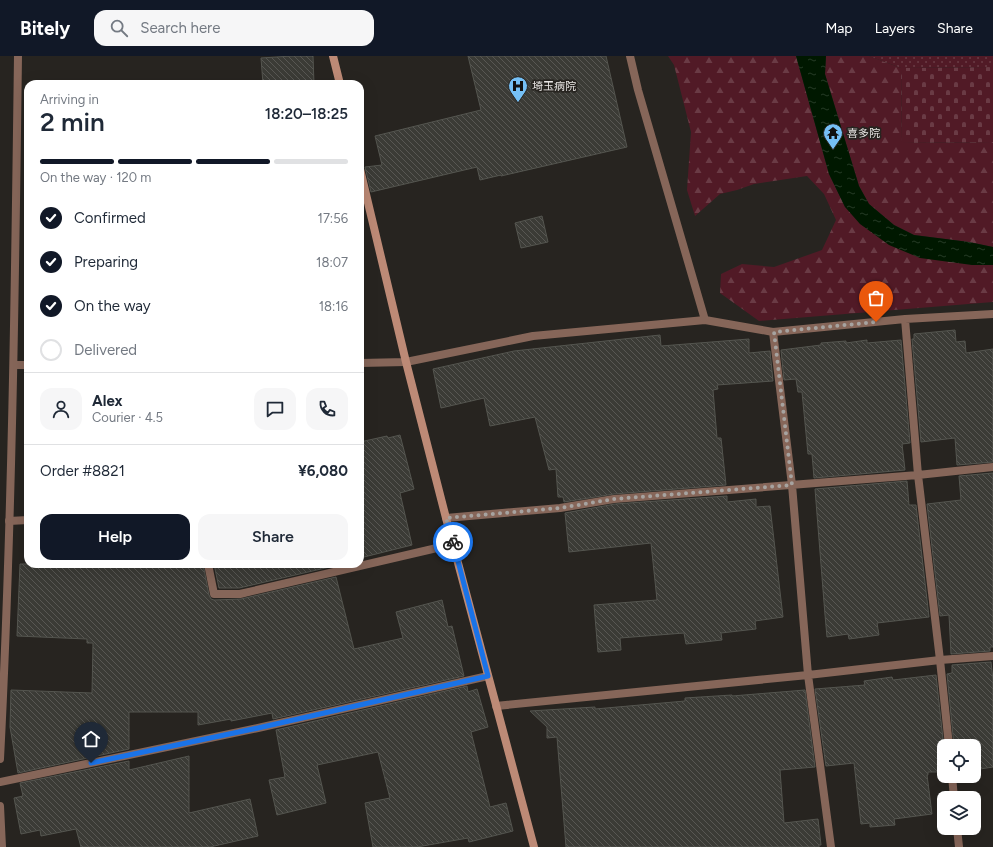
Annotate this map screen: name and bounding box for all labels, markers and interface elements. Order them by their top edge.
search box [94,10,374,46]
text: Bitely [20,17,70,40]
icon: search [108,17,130,39]
text: Search here [140,19,220,37]
text: Map [825,20,853,37]
text: Layers [875,20,915,37]
text: Share [937,20,973,37]
hospital icon: 埼玉病院 [507,75,529,103]
place label: 埼玉病院 [532,80,576,93]
text: Arriving in [40,92,99,107]
text: 18:20–18:25 [265,105,348,123]
text: 2 min [40,106,105,138]
temple icon: 喜多院 [822,122,844,150]
place label: 喜多院 [847,127,880,140]
text: On the way · 120 m [40,170,151,185]
icon: check [40,207,62,229]
text: Confirmed [74,209,146,227]
text: 17:56 [318,211,348,226]
icon: check [40,251,62,273]
text: Preparing [74,253,138,271]
text: 18:07 [316,255,348,270]
pin [859,281,893,322]
icon: bag [865,287,887,309]
icon: check [40,295,62,317]
text: On the way [74,297,151,315]
text: 18:16 [319,299,348,314]
text: Delivered [74,341,137,359]
button: person [40,388,82,430]
button: chat [254,388,296,430]
button: phone [306,388,348,430]
text: Alex [92,392,122,410]
text: Courier · 4.5 [92,410,163,425]
text: Order #8821 [40,462,125,480]
text: ¥6,080 [298,462,348,480]
button: Help [40,514,190,560]
button: Share [198,514,348,560]
courier [433,522,473,562]
icon: bike [442,531,464,553]
pin [74,722,108,763]
icon: home [80,728,102,750]
map controls [937,739,981,835]
button: locate [937,739,981,783]
button: layers [937,791,981,835]

